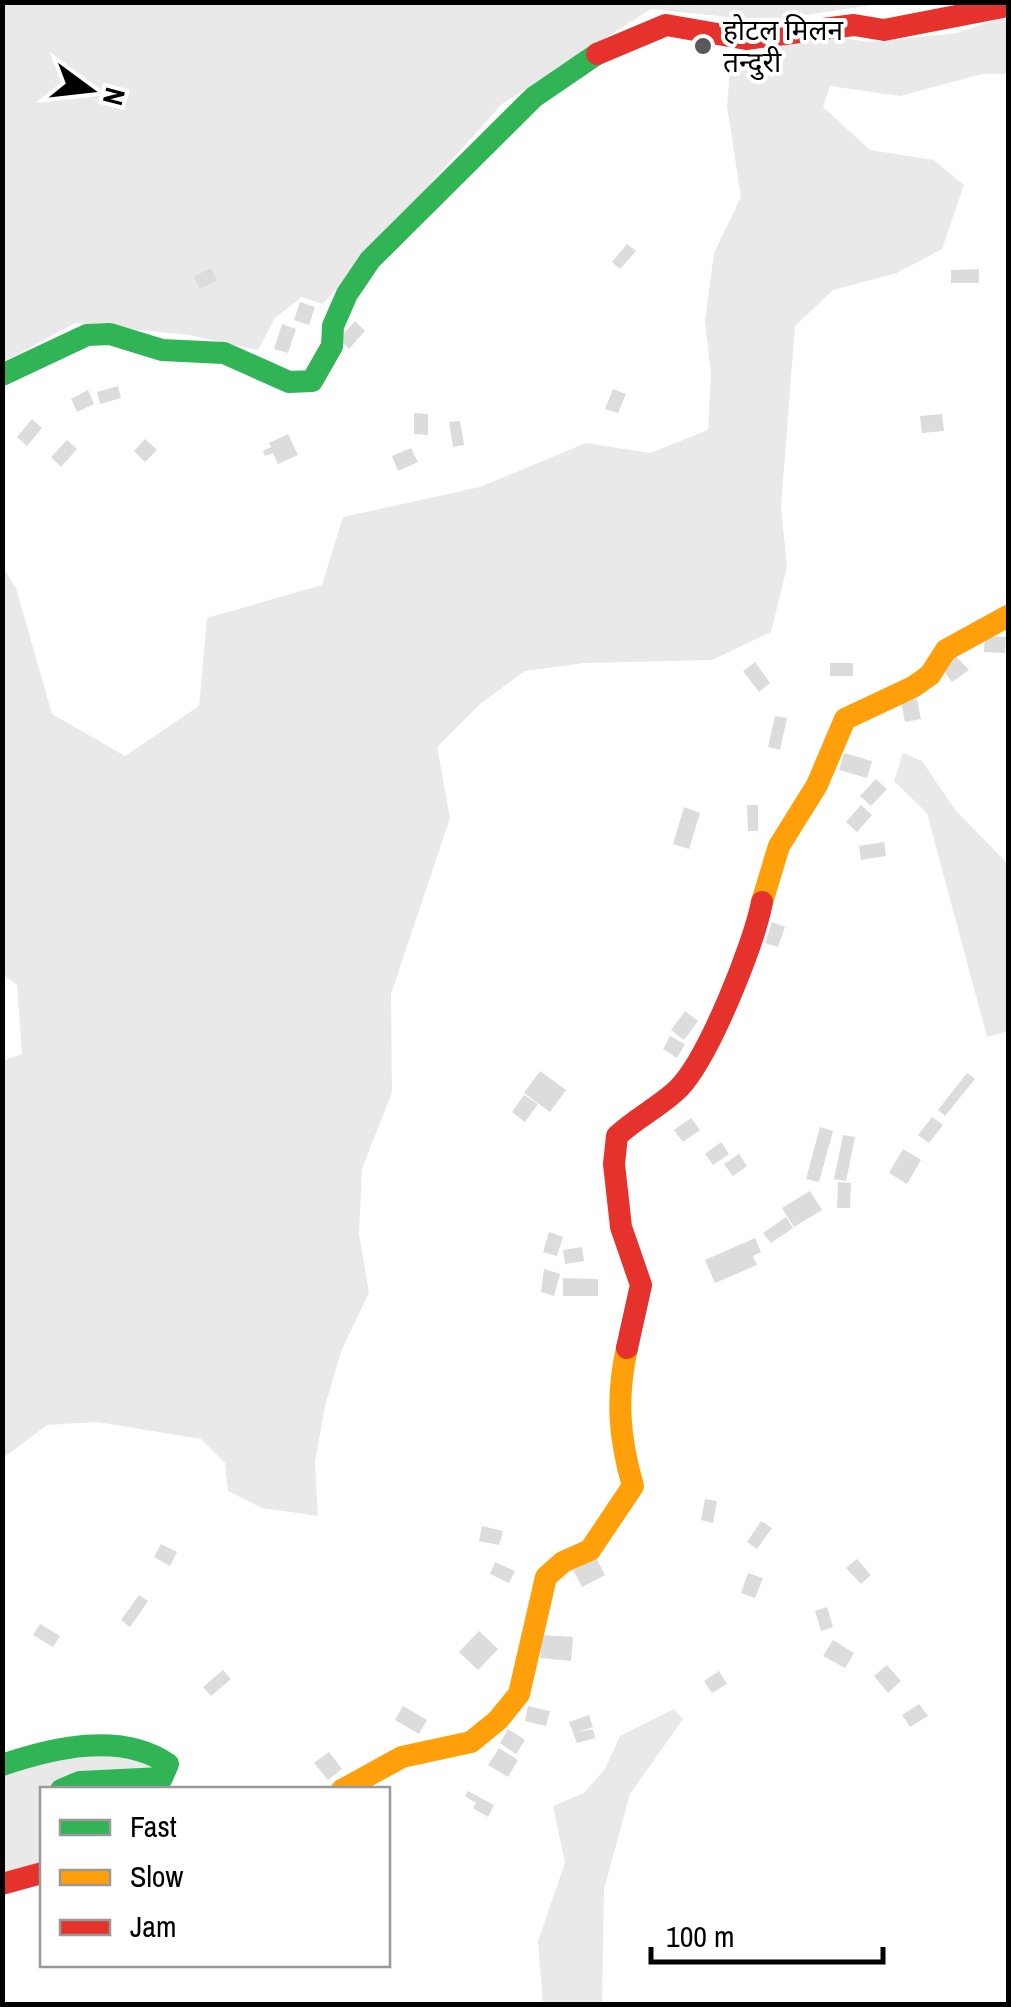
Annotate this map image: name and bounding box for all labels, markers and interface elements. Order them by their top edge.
place label: होटल मिलन तन्दुरी [723,11,844,81]
marker: होटल मिलन तन्दुरी [692,35,714,57]
north arrow [40,40,140,140]
text: N [94,84,135,109]
legend [40,1787,390,1967]
text: Fast [130,1806,177,1846]
text: Slow [130,1856,184,1896]
scale bar [651,1902,884,1964]
text: Jam [130,1906,176,1946]
text: 100 m [666,1916,734,1956]

